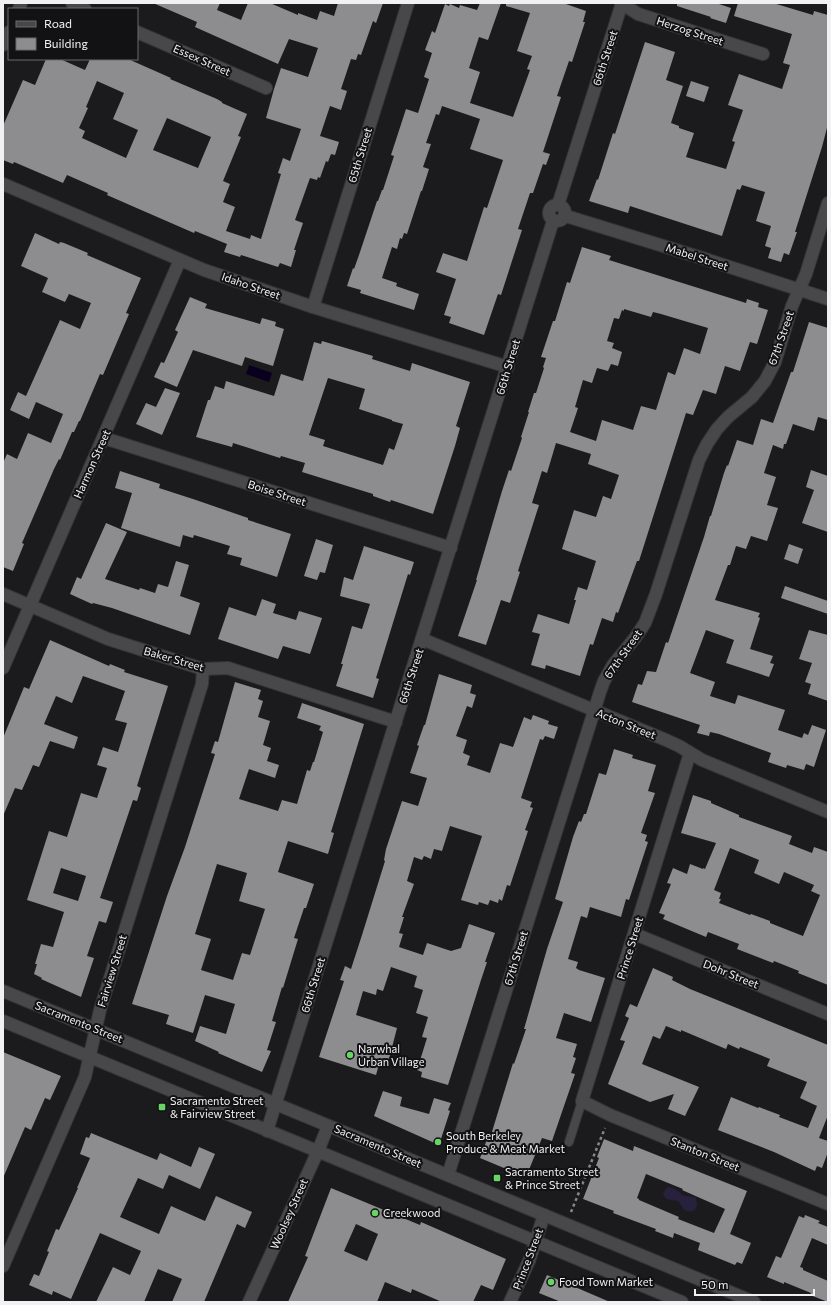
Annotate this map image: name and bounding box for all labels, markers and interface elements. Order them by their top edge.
legend [8,8,138,60]
street label: Herzog Street [655,14,726,48]
text: Road [44,16,72,30]
street label: 66th Street [589,28,620,87]
text: Building [44,36,88,50]
street label: Essex Street [172,41,233,78]
street label: 65th Street [345,125,374,184]
street label: Mabel Street [664,240,730,273]
street label: Idaho Street [220,269,283,302]
street label: 67th Street [765,309,796,367]
street label: 66th Street [493,337,522,396]
street label: Harmon Street [71,427,113,500]
street label: Boise Street [246,477,308,508]
street label: 67th Street [601,626,644,681]
street label: Baker Street [143,644,206,673]
street label: 66th Street [395,646,426,705]
street label: Acton Street [594,706,658,742]
street label: Prince Street [614,914,645,981]
street label: 67th Street [501,928,530,987]
street label: Fairview Street [94,933,129,1009]
street label: 66th Street [298,955,327,1014]
street label: Dohr Street [702,957,761,991]
street label: Sacramento Street [33,998,125,1045]
place label: Narwhal Urban Village [358,1042,425,1068]
marker: Narwhal Urban Village [345,1050,355,1060]
place label: Sacramento Street & Fairview Street [170,1094,264,1120]
marker: Sacramento Street & Fairview Street [157,1102,167,1112]
street label: Sacramento Street [333,1121,424,1170]
place label: South Berkeley Produce & Meat Market [446,1129,565,1155]
street label: Stanton Street [669,1134,742,1173]
marker: South Berkeley Produce & Meat Market [433,1137,443,1147]
place label: Sacramento Street & Prince Street [505,1165,599,1191]
marker: Sacramento Street & Prince Street [492,1173,502,1183]
street label: Woolsey Street [267,1176,310,1251]
place label: Creekwood [383,1206,440,1219]
marker: Creekwood [370,1208,380,1218]
street label: Prince Street [510,1226,545,1291]
scale bar [695,1271,814,1297]
place label: Food Town Market [559,1275,653,1288]
marker: Food Town Market [546,1277,556,1287]
text: 50 m [701,1277,729,1291]

